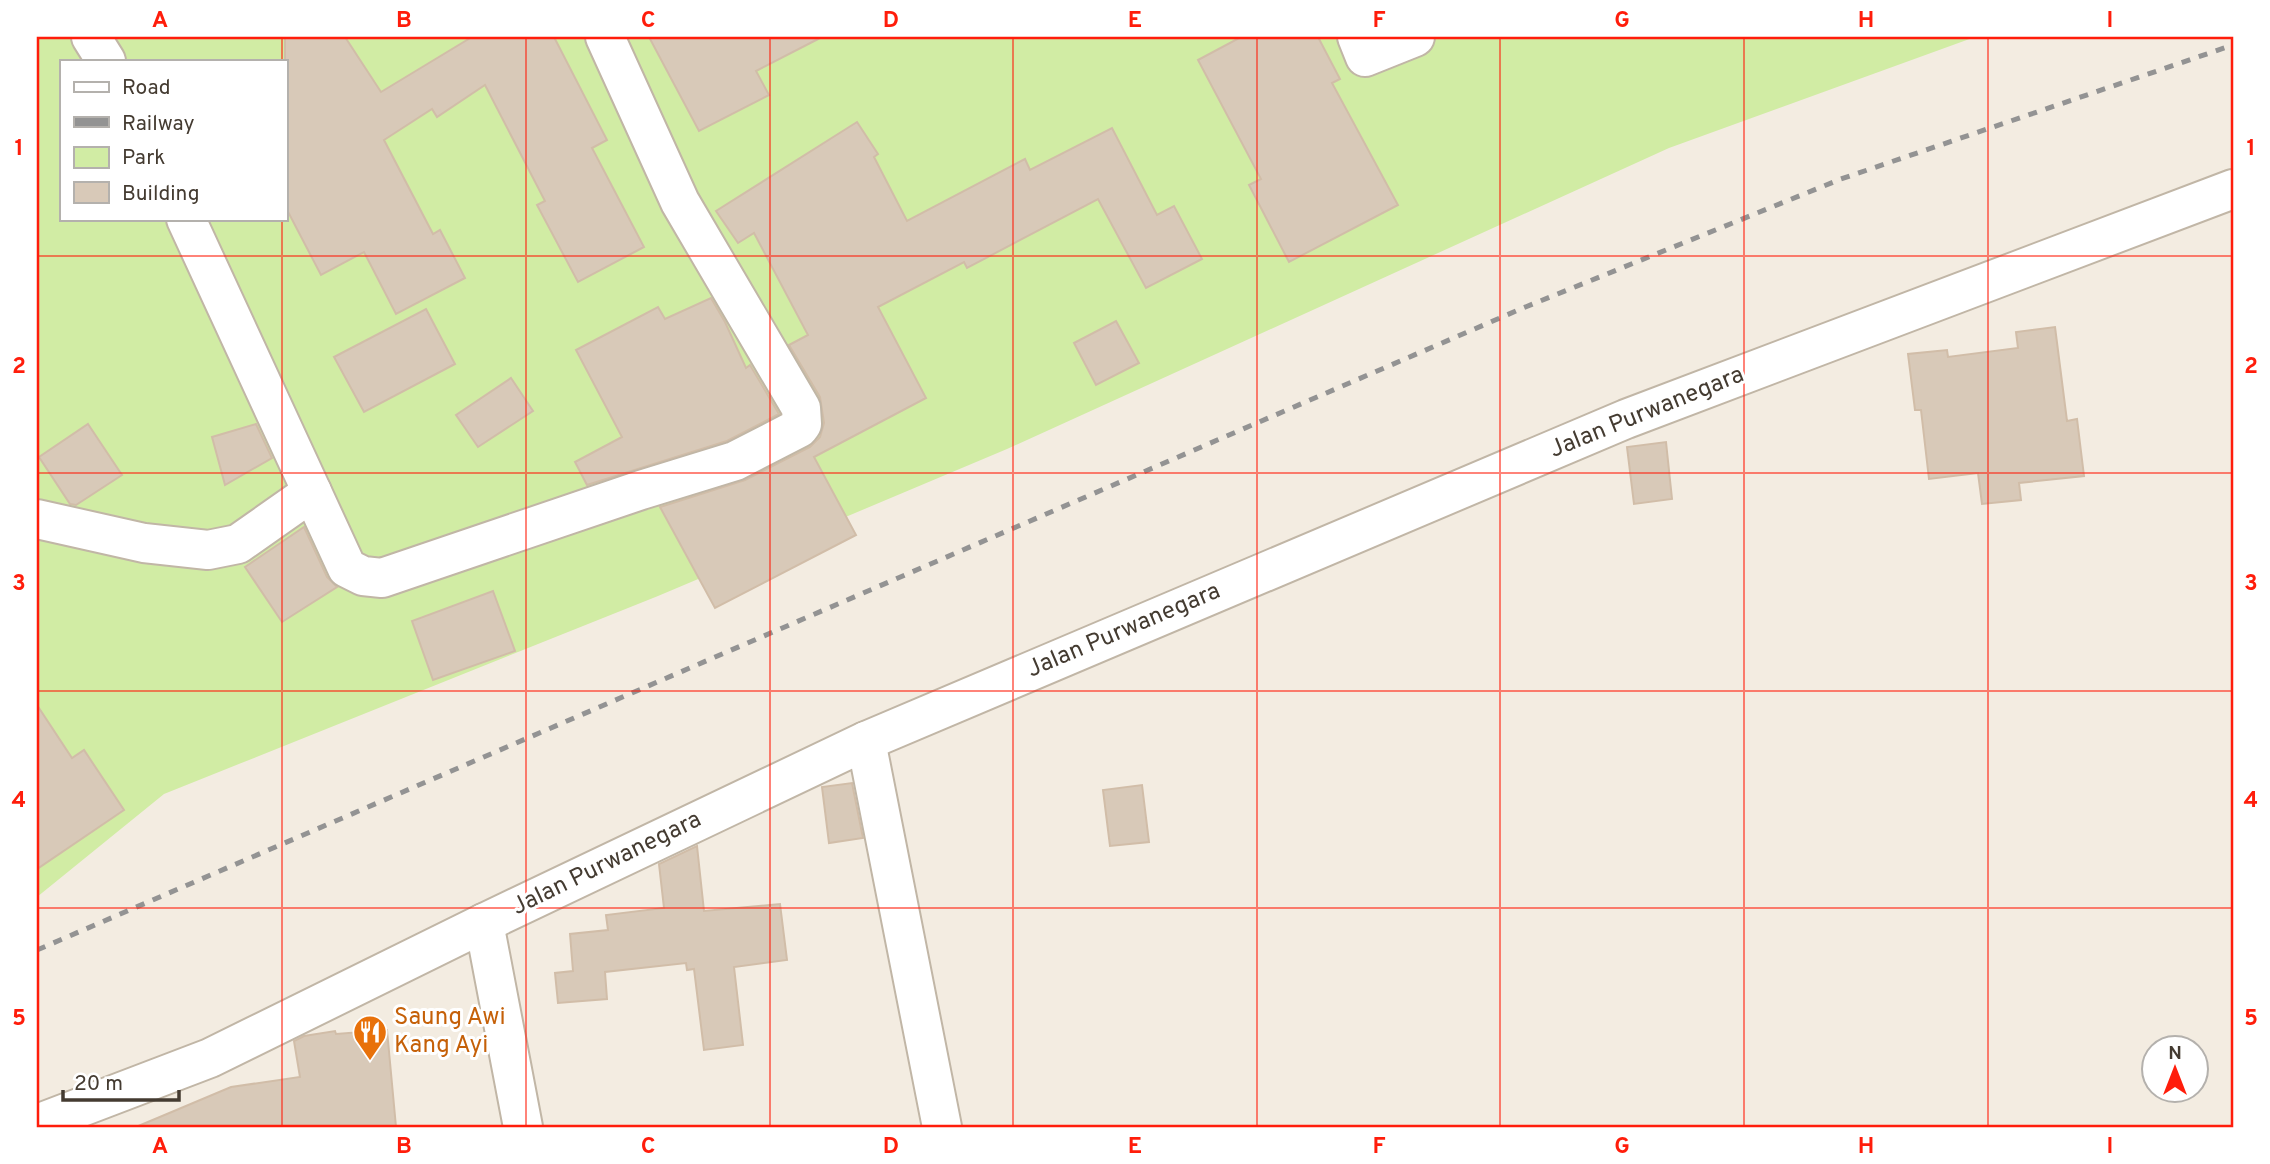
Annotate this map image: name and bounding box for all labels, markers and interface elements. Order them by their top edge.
text: A [152,7,168,36]
text: B [396,7,412,36]
text: C [641,7,655,36]
text: D [883,7,899,36]
text: E [1128,7,1142,36]
text: F [1372,7,1386,36]
text: G [1614,7,1630,36]
text: H [1858,7,1874,36]
text: I [2107,7,2113,36]
legend [60,60,287,220]
text: Road [122,75,171,102]
text: Railway [122,111,195,138]
text: 1 [14,135,24,164]
text: 1 [2246,135,2256,164]
text: Park [122,145,165,172]
text: Building [122,181,200,208]
text: 2 [12,353,26,382]
text: 2 [2244,353,2258,382]
street label: Jalan Purwanegara [1545,360,1749,466]
text: 3 [12,570,26,599]
text: 3 [2244,570,2258,599]
street label: Jalan Purwanegara [1023,577,1225,685]
text: 4 [12,787,26,816]
text: 4 [2244,787,2258,816]
street label: Jalan Purwanegara [507,805,707,923]
place label: Saung Awi Kang Ayi [394,1003,506,1061]
text: 5 [12,1005,26,1034]
text: 5 [2244,1005,2258,1034]
restaurant icon: Saung Awi Kang Ayi [351,1013,389,1062]
north arrow [2140,1034,2210,1104]
text: N [2168,1042,2182,1066]
scale bar [63,1059,178,1103]
text: 20 m [74,1071,123,1098]
text: A [152,1133,168,1162]
text: B [396,1133,412,1162]
text: C [641,1133,655,1162]
text: D [883,1133,899,1162]
text: E [1128,1133,1142,1162]
text: F [1372,1133,1386,1162]
text: G [1614,1133,1630,1162]
text: H [1858,1133,1874,1162]
text: I [2107,1133,2113,1162]

